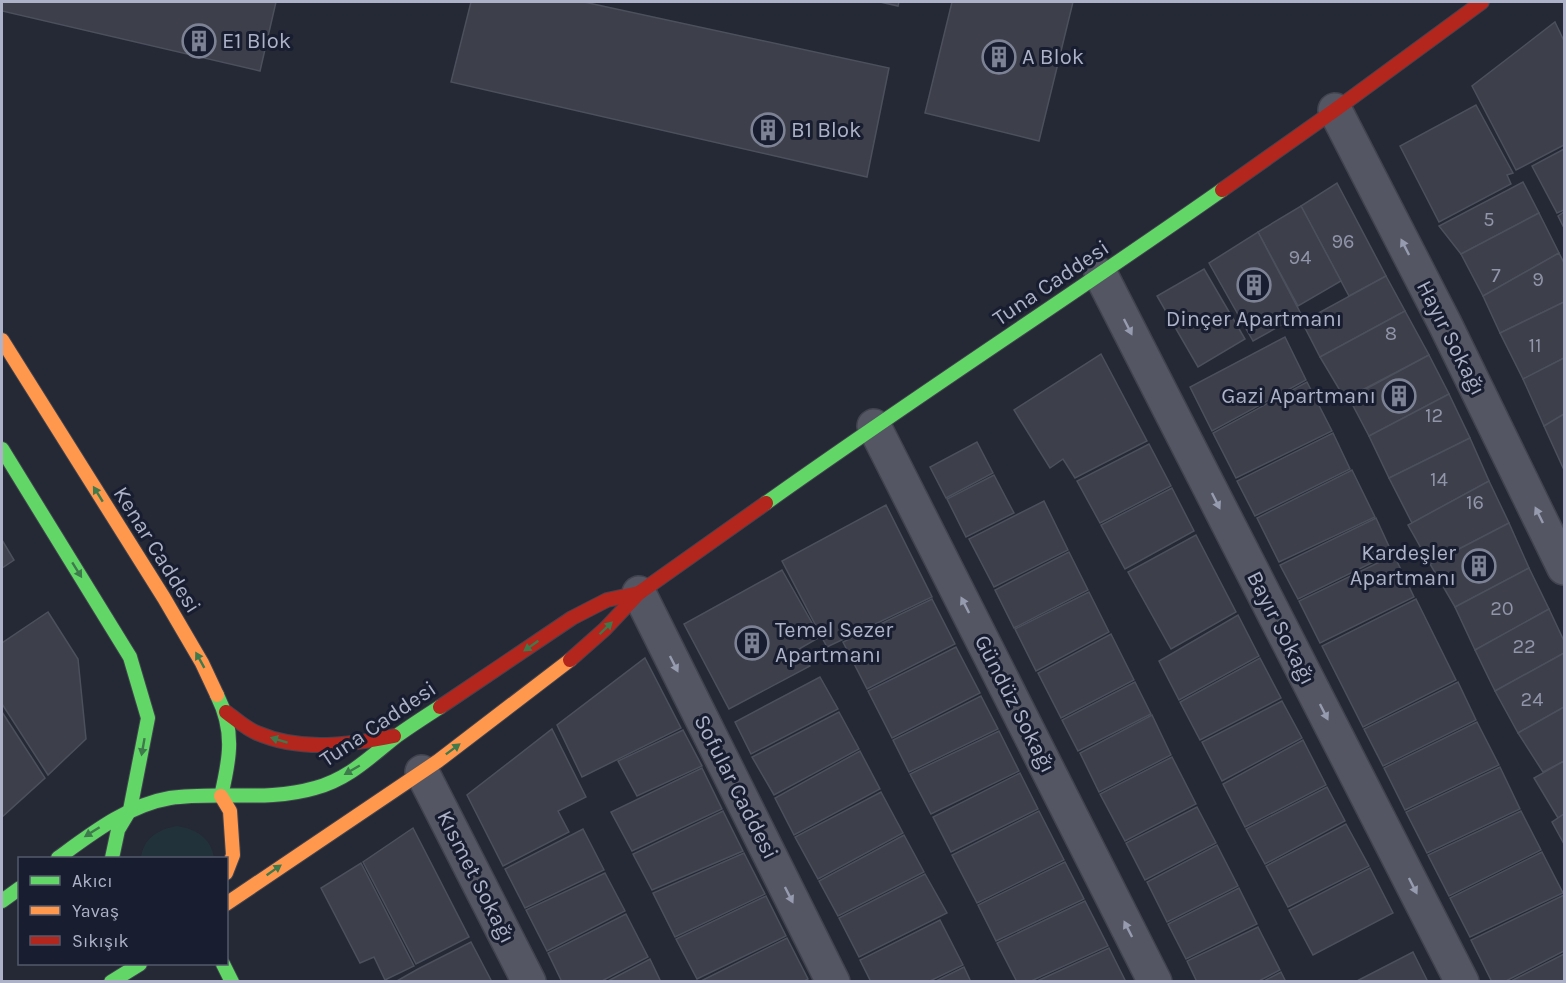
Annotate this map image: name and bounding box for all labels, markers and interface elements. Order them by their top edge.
building icon: E1 Blok [181,23,217,59]
place label: E1 Blok [222,28,291,54]
building icon: A Blok [981,39,1017,75]
place label: A Blok [1022,44,1084,70]
building icon: B1 Blok [750,112,786,148]
place label: B1 Blok [791,117,861,143]
house number: 5 [1483,208,1495,231]
house number: 96 [1331,230,1355,253]
street label: Tuna Caddesi [988,235,1114,331]
one-way arrow [1400,238,1410,255]
house number: 94 [1289,246,1311,269]
house number: 7 [1491,264,1501,287]
building icon: Dinçer Apartmanı [1236,267,1272,303]
house number: 9 [1532,268,1544,291]
street label: Hayır Sokağı [1411,276,1491,400]
place label: Dinçer Apartmanı [1166,306,1342,332]
one-way arrow [1123,319,1132,336]
house number: 8 [1385,322,1397,345]
house number: 11 [1528,334,1542,357]
building icon: Gazi Apartmanı [1381,378,1417,414]
place label: Gazi Apartmanı [1221,383,1376,409]
house number: 12 [1425,404,1443,427]
house number: 14 [1430,468,1448,491]
street label: Kenar Caddesi [108,482,206,618]
one-way arrow [93,486,104,502]
house number: 16 [1466,491,1484,514]
one-way arrow [1211,493,1221,510]
one-way arrow [1534,507,1543,524]
place label: Kardeşler Apartmanı [1350,540,1456,591]
building icon: Kardeşler Apartmanı [1461,548,1497,584]
one-way arrow [72,561,83,578]
street label: Bayır Sokağı [1241,567,1321,689]
one-way arrow [960,597,970,614]
house number: 20 [1490,597,1514,620]
place label: Temel Sezer Apartmanı [775,617,893,668]
one-way arrow [599,622,613,636]
building icon: Temel Sezer Apartmanı [734,625,770,661]
street label: Gündüz Sokağı [969,631,1061,777]
house number: 22 [1512,635,1536,658]
one-way arrow [523,640,539,652]
one-way arrow [195,651,205,668]
one-way arrow [669,656,679,673]
street label: Tuna Caddesi [315,676,441,772]
house number: 24 [1521,688,1543,711]
one-way arrow [1319,704,1329,721]
street label: Sofular Caddesi [688,710,784,864]
one-way arrow [270,735,288,744]
one-way arrow [138,737,147,756]
one-way arrow [445,743,461,755]
one-way arrow [344,765,360,776]
street label: Kısmet Sokağı [431,806,521,948]
one-way arrow [84,827,101,838]
legend [18,857,228,965]
one-way arrow [266,865,282,876]
text: Akıcı [72,870,113,892]
one-way arrow [1408,877,1417,894]
one-way arrow [785,887,794,904]
text: Yavaş [72,900,119,922]
one-way arrow [1124,921,1133,938]
text: Sıkışık [72,930,129,952]

